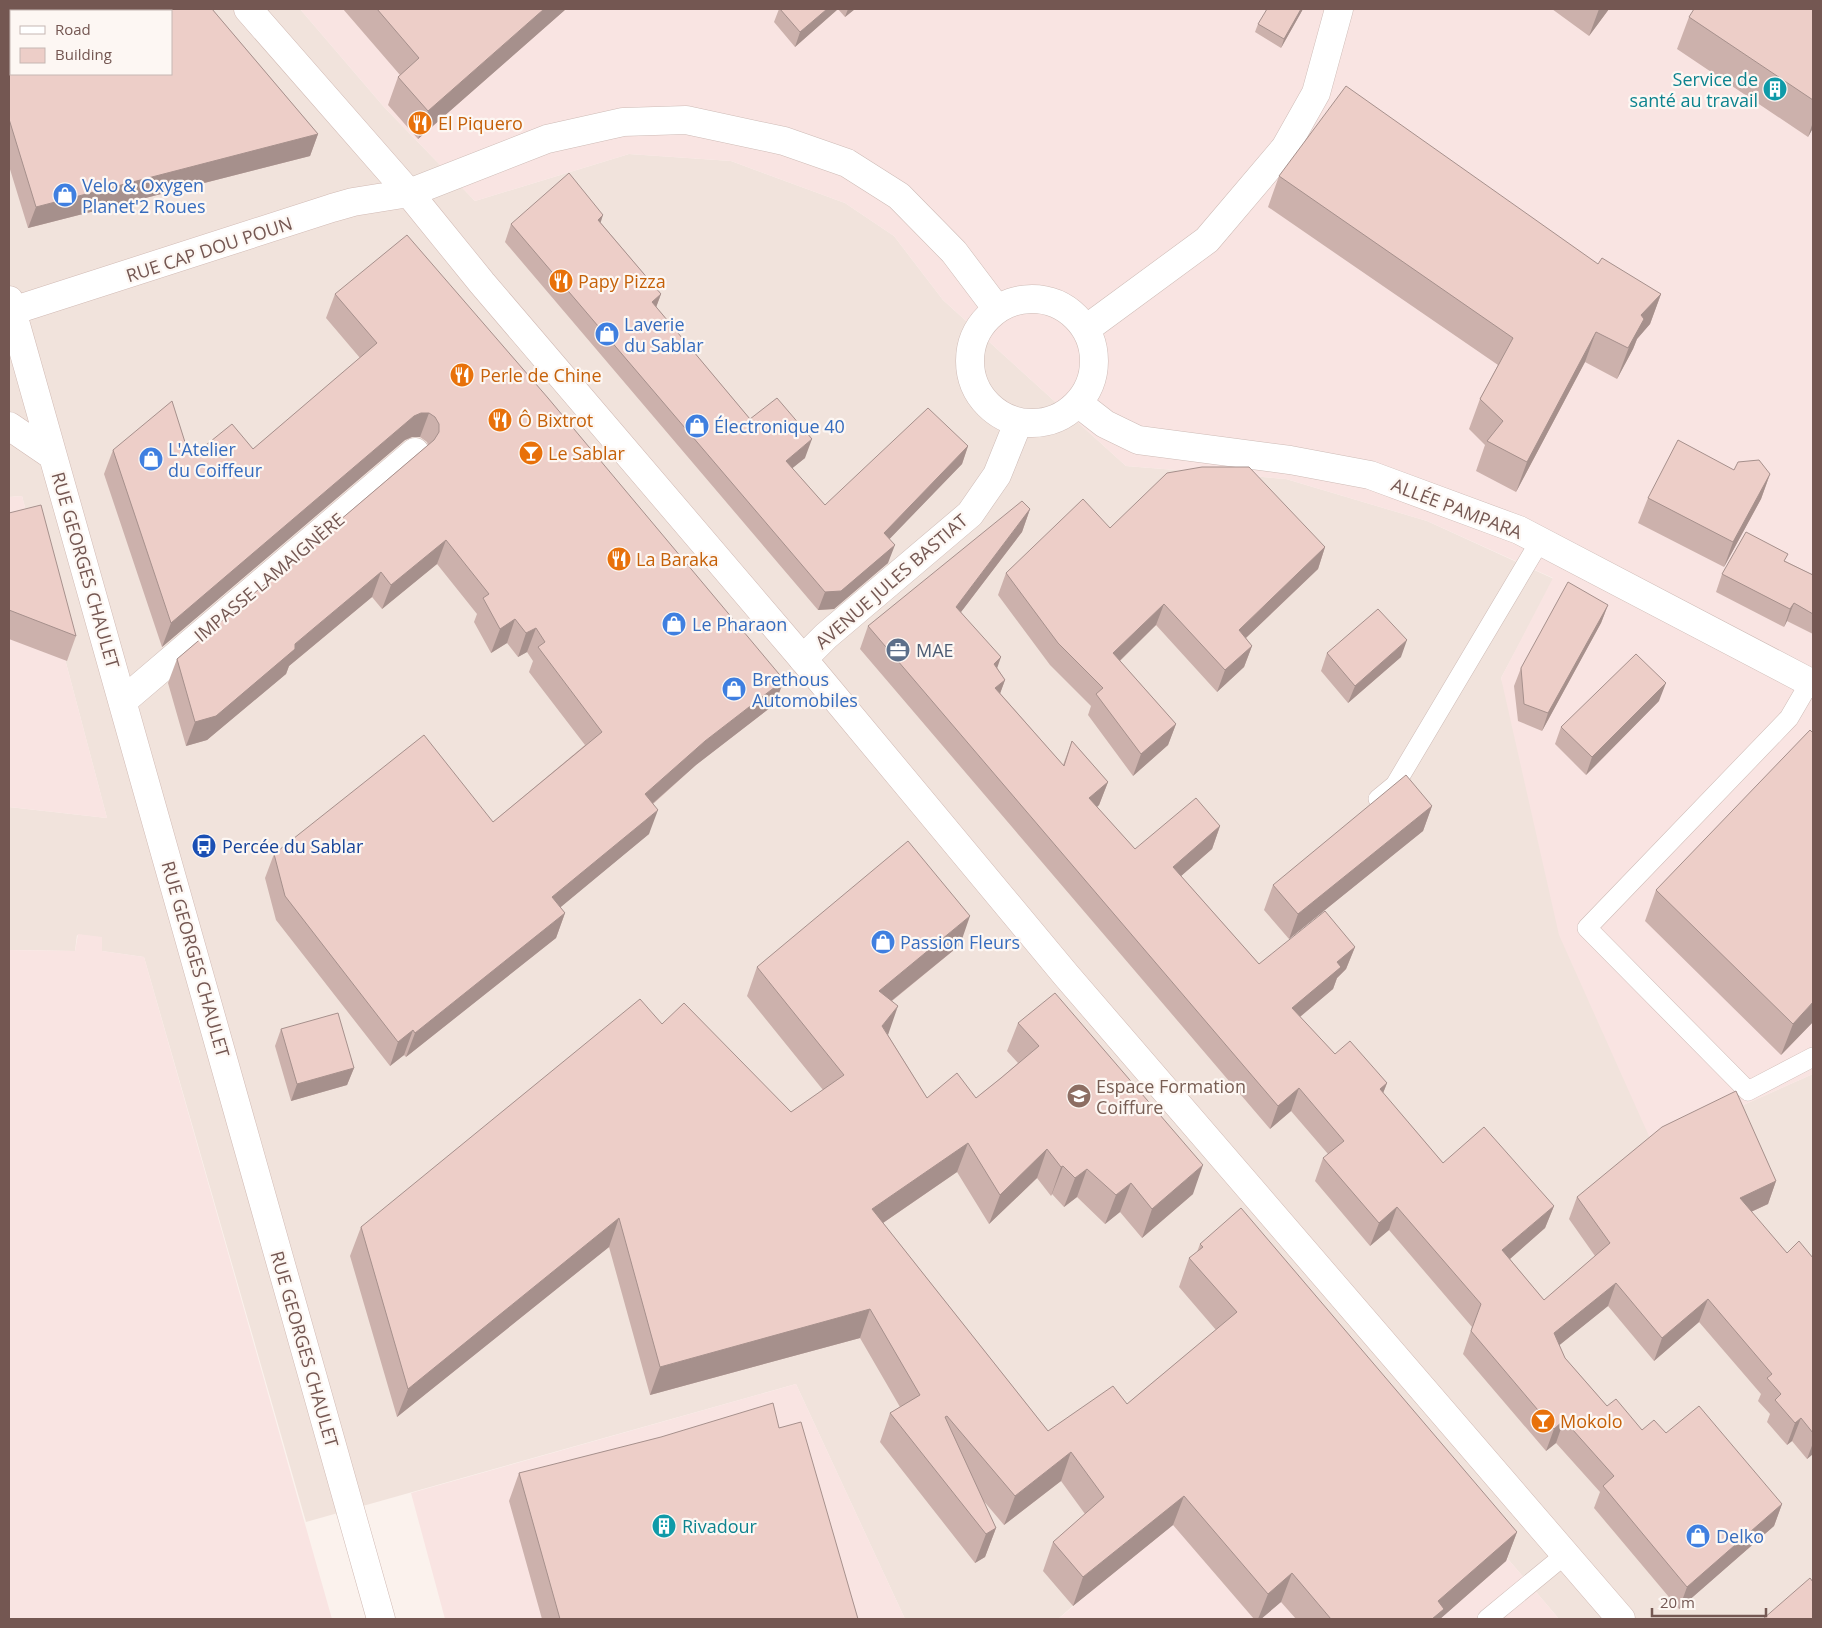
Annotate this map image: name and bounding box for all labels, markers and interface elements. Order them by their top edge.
legend [10,10,172,75]
text: Road [55,19,91,39]
text: Building [55,44,112,64]
place label: Service de santé au travail [1630,67,1758,112]
building icon: Service de santé au travail [1762,76,1788,102]
restaurant icon: El Piquero [407,110,433,136]
place label: El Piquero [438,111,523,135]
place label: Velo & Oxygen Planet'2 Roues [82,173,206,218]
shop icon: Velo & Oxygen Planet'2 Roues [52,182,78,208]
street label: RUE CAP DOU POUN [123,211,295,287]
restaurant icon: Papy Pizza [548,268,574,294]
place label: Papy Pizza [578,269,666,293]
place label: Laverie du Sablar [624,312,704,357]
shop icon: Laverie du Sablar [594,321,620,347]
restaurant icon: Perle de Chine [449,362,475,388]
place label: Perle de Chine [480,363,601,387]
restaurant icon: Ô Bixtrot [487,407,513,433]
place label: Ô Bixtrot [518,408,593,432]
shop icon: Électronique 40 [684,413,710,439]
place label: Électronique 40 [714,414,845,438]
place label: L'Atelier du Coiffeur [168,437,263,482]
bar icon: Le Sablar [518,440,544,466]
place label: Le Sablar [548,441,626,465]
shop icon: L'Atelier du Coiffeur [138,446,164,472]
street label: RUE GEORGES CHAULET [46,469,126,671]
street label: ALLÉE PAMPARA [1388,472,1526,544]
street label: IMPASSE LAMAIGNÈRE [189,507,349,647]
street label: AVENUE JULES BASTIAT [810,508,972,654]
restaurant icon: La Baraka [606,546,632,572]
place label: La Baraka [636,547,719,571]
shop icon: Le Pharaon [661,611,687,637]
place label: Le Pharaon [692,612,787,636]
office icon: MAE [885,637,911,663]
place label: MAE [916,638,954,662]
place label: Brethous Automobiles [752,667,858,712]
shop icon: Brethous Automobiles [721,676,747,702]
bus stop icon: Percée du Sablar [191,833,217,859]
place label: Percée du Sablar [222,834,364,858]
street label: RUE GEORGES CHAULET [156,858,236,1060]
shop icon: Passion Fleurs [870,929,896,955]
place label: Passion Fleurs [900,930,1020,954]
place label: Espace Formation Coiffure [1096,1074,1246,1119]
school or university icon: Espace Formation Coiffure [1066,1083,1092,1109]
street label: RUE GEORGES CHAULET [265,1248,345,1450]
bar icon: Mokolo [1530,1408,1556,1434]
place label: Mokolo [1560,1409,1623,1433]
building icon: Rivadour [651,1513,677,1539]
place label: Rivadour [682,1514,758,1538]
shop icon: Delko [1685,1523,1711,1549]
place label: Delko [1716,1524,1764,1548]
scale bar [1652,1586,1766,1618]
text: 20 m [1660,1592,1695,1612]

